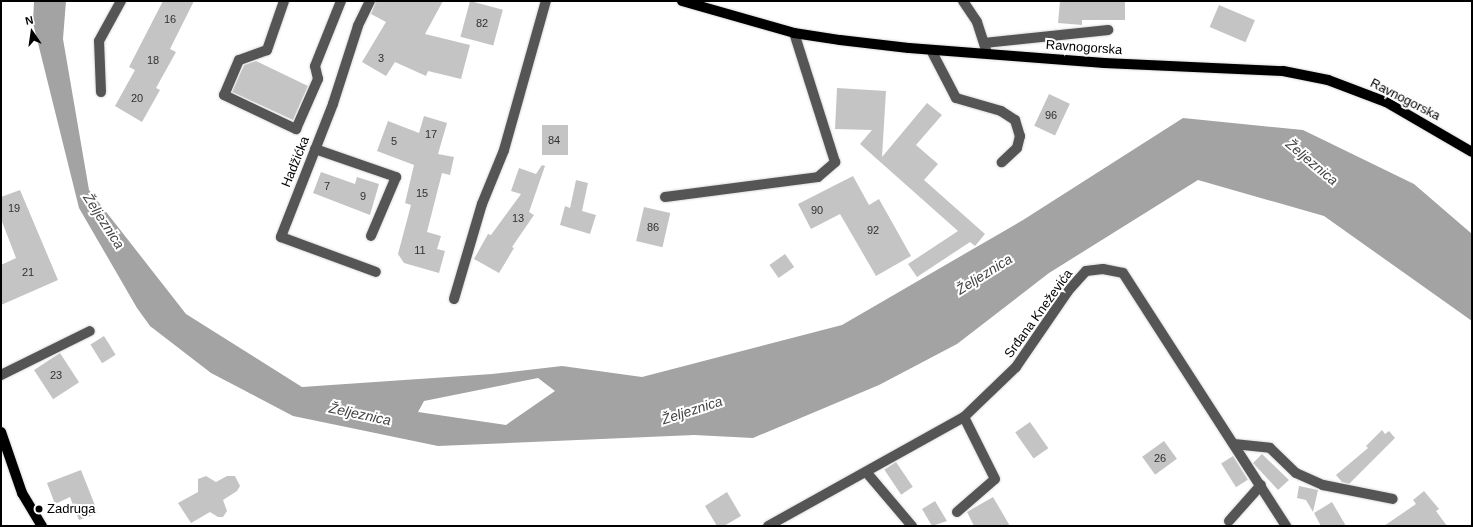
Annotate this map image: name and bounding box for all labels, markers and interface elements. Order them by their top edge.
north arrow [12,12,52,52]
house number: 16 [164,12,176,26]
text: N [24,14,35,27]
house number: 82 [476,16,488,30]
street label: Ravnogorska [1045,38,1123,58]
house number: 3 [378,51,384,65]
house number: 18 [147,53,159,67]
street label: Ravnogorska [1367,76,1443,124]
house number: 20 [131,91,143,105]
house number: 96 [1045,108,1057,122]
house number: 17 [425,127,437,141]
house number: 84 [548,133,560,147]
street label: Hadžićka [279,134,313,190]
house number: 5 [391,134,397,148]
water label: Željeznica [1282,135,1342,189]
house number: 7 [324,179,330,193]
house number: 15 [416,186,428,200]
house number: 9 [360,189,366,203]
water label: Željeznica [80,190,128,252]
house number: 19 [8,201,20,215]
house number: 90 [811,203,823,217]
house number: 13 [512,211,524,225]
house number: 86 [647,220,659,234]
house number: 92 [867,223,879,237]
house number: 11 [414,243,426,257]
water label: Željeznica [953,250,1015,298]
house number: 21 [22,265,34,279]
street label: Srđana Kneževića [1002,267,1076,361]
house number: 23 [50,368,62,382]
water label: Željeznica [659,392,725,428]
water label: Željeznica [327,399,393,429]
house number: 26 [1154,451,1166,465]
place label: Zadruga [47,501,95,517]
marker: Zadruga [34,504,44,514]

